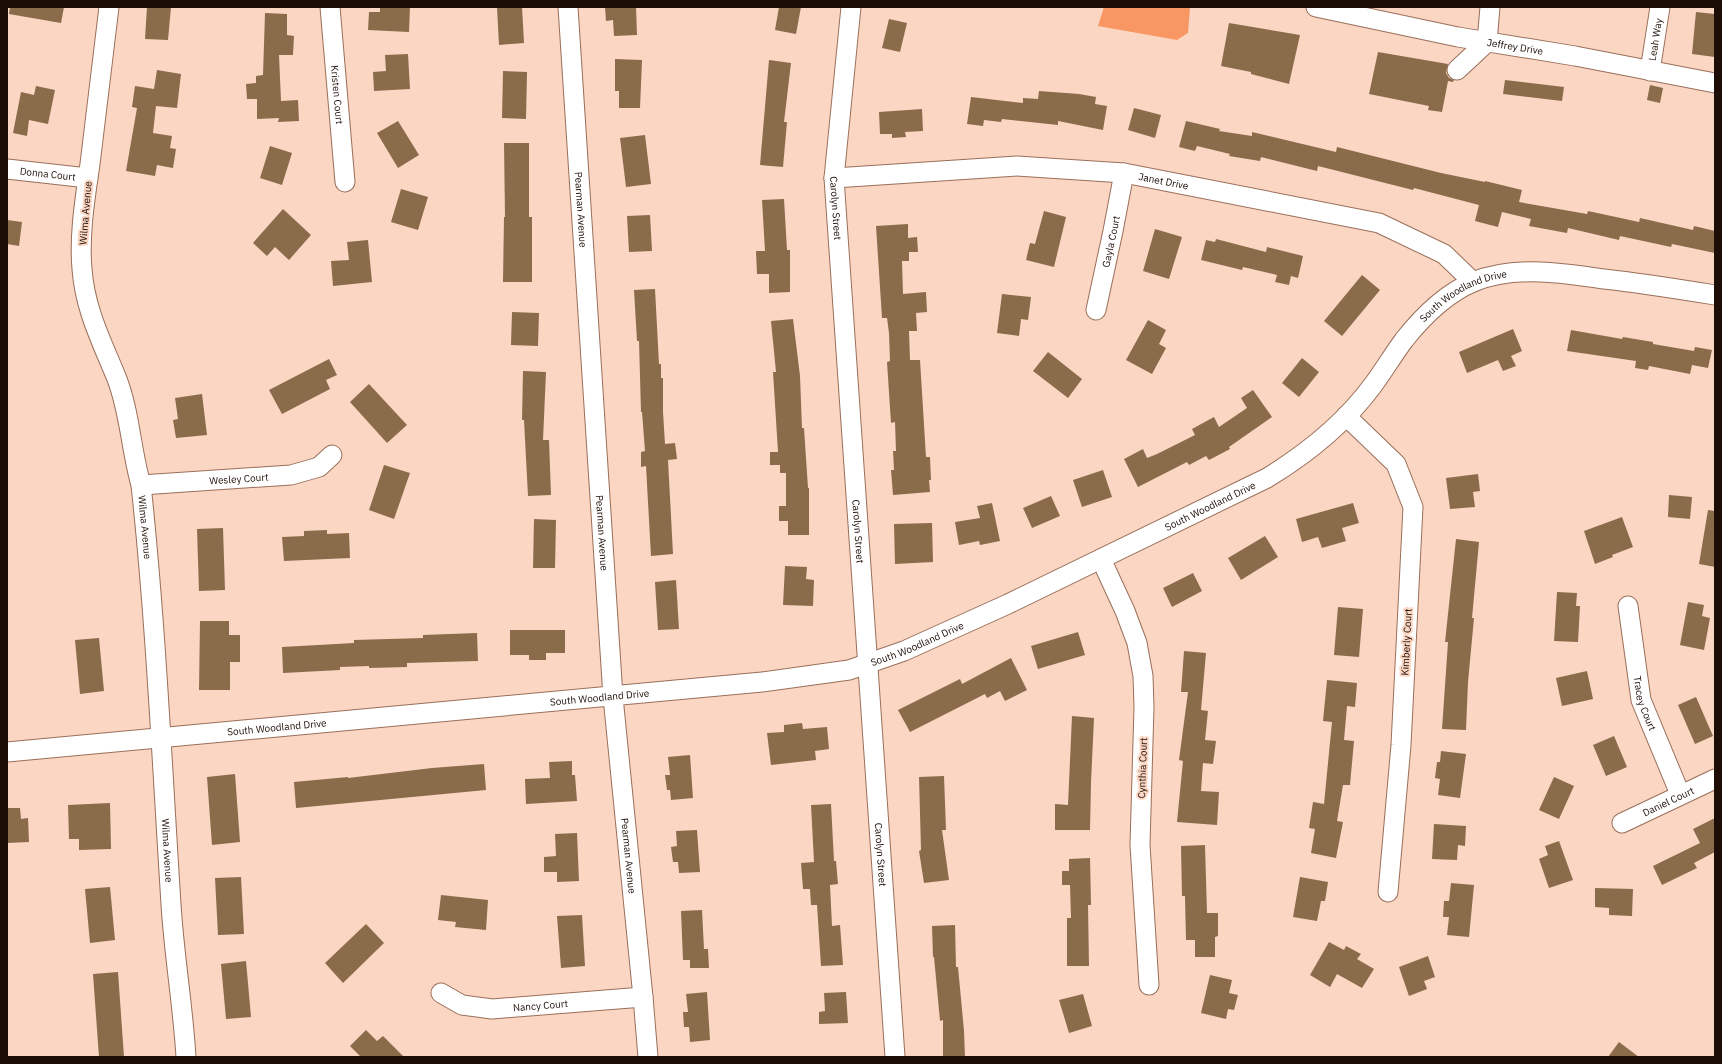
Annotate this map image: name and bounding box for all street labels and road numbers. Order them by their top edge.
street label: Leah Way [1646,17,1665,62]
street label: Jeffrey Drive [1486,36,1545,58]
street label: Kristen Court [328,65,346,125]
street label: Donna Court [19,164,77,184]
street label: Janet Drive [1137,170,1190,193]
street label: Pearman Avenue [572,171,590,248]
street label: Carolyn Street [827,176,844,241]
street label: Wilma Avenue [76,180,95,245]
street label: Gayla Court [1099,214,1123,269]
street label: South Woodland Drive [1417,267,1508,325]
street label: Wesley Court [209,470,269,487]
street label: South Woodland Drive [1163,478,1258,534]
street label: Wilma Avenue [135,495,154,560]
street label: Pearman Avenue [593,495,611,572]
street label: Carolyn Street [849,499,867,564]
street label: Kimberly Court [1398,608,1415,676]
street label: South Woodland Drive [869,619,966,669]
street label: Tracey Court [1631,675,1659,733]
street label: South Woodland Drive [549,686,650,709]
street label: South Woodland Drive [227,716,328,739]
street label: Cynthia Court [1135,737,1150,799]
street label: Daniel Court [1640,784,1697,819]
street label: Pearman Avenue [618,817,639,895]
street label: Wilma Avenue [159,818,176,883]
street label: Carolyn Street [872,822,889,887]
street label: Nancy Court [512,997,569,1014]

